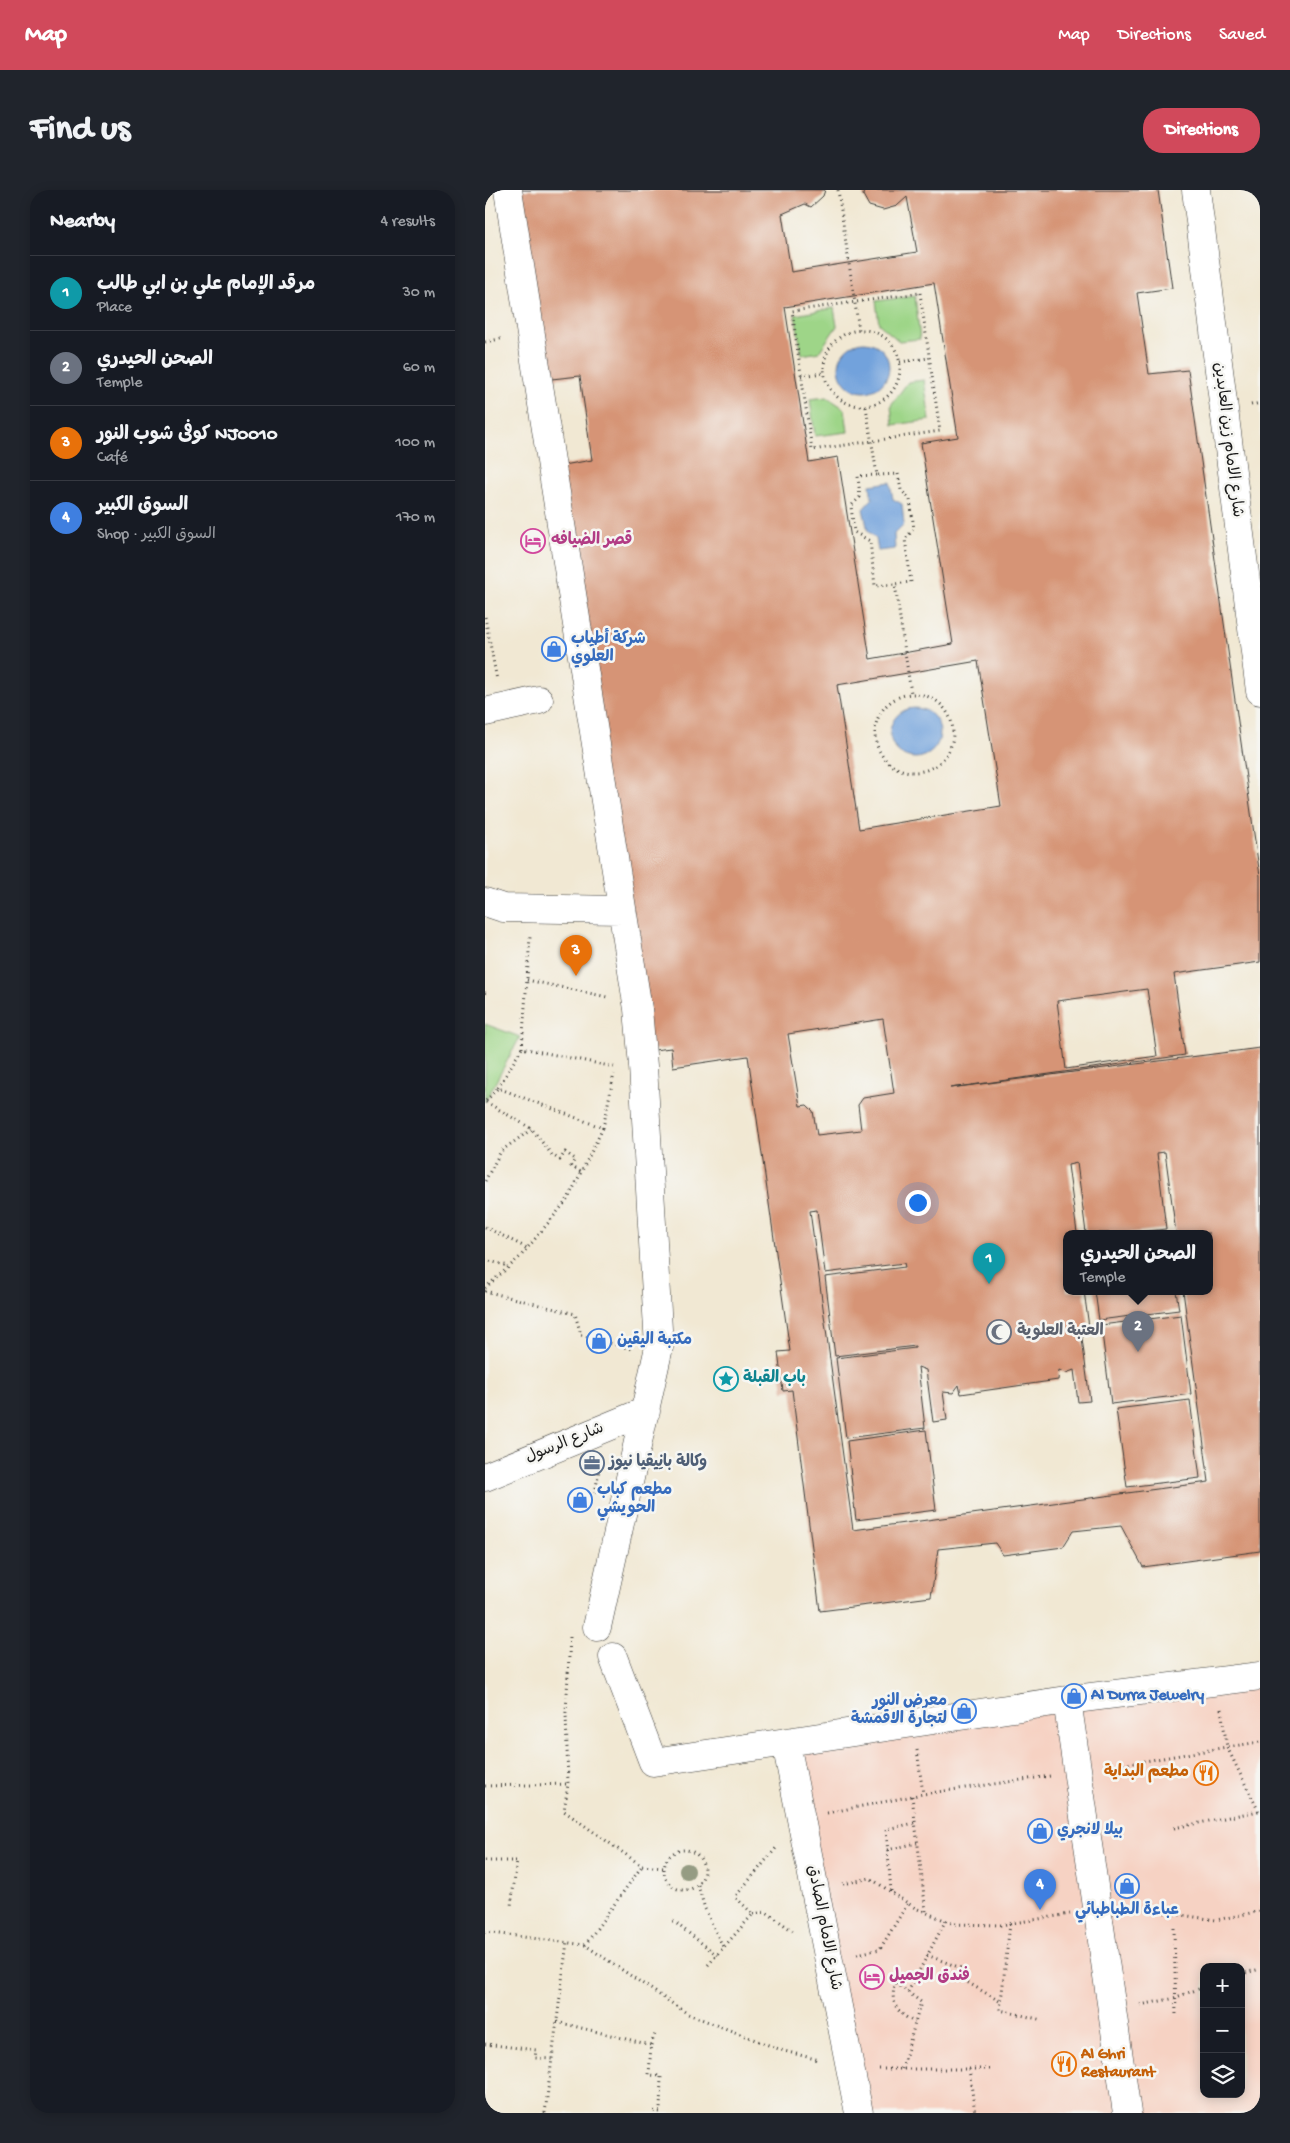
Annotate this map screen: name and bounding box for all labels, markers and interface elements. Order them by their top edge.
text: Map [25,21,67,50]
text: Map [1058,25,1090,46]
text: Directions [1118,25,1191,46]
text: Saved [1219,25,1265,46]
button: Directions [1143,108,1260,153]
text: Find us [30,110,130,151]
text: Nearby [50,210,115,235]
text: 4 results [380,213,435,232]
text: مرقد الإمام علي بن ابي طالب [97,274,315,297]
text: 1 [63,284,69,303]
text: 30 m [402,284,435,303]
text: Place [97,299,132,318]
text: الصحن الحيدري [97,349,213,372]
text: 2 [62,359,70,378]
text: 60 m [403,359,435,378]
street label: شارع الامام زين العابدين [1208,361,1246,519]
text: Temple [97,374,142,393]
text: کوفی شوب النور NJ0010 [97,424,278,447]
text: 3 [62,434,70,453]
text: 100 m [395,434,435,453]
text: Café [97,449,128,468]
text: السوق الكبير [97,495,188,518]
text: 4 [62,509,70,528]
text: 170 m [396,509,435,528]
text: Shop · السوق الكبير [97,526,216,545]
hotel icon: قصر الضيافه [520,528,546,554]
place label: قصر الضيافه [551,530,632,551]
place label: شركة أطياب العلوي [571,627,646,668]
shop icon: شركة أطياب العلوي [541,636,567,662]
pin: 3 [560,935,592,976]
your location [905,1190,931,1216]
popup [1063,1230,1213,1295]
pin: 1 [973,1243,1005,1284]
text: الصحن الحيدري [1080,1244,1196,1267]
text: Temple [1080,1269,1126,1288]
pin: 2 [1122,1311,1154,1352]
mosque icon: العتبة العلوية [986,1319,1012,1345]
place label: العتبة العلوية [1017,1322,1104,1342]
shop icon: مكتبة اليقين [586,1328,612,1354]
place label: مكتبة اليقين [617,1331,692,1351]
place icon: باب القبلة [713,1366,739,1392]
place label: باب القبلة [743,1369,806,1389]
street label: شارع الرسول [523,1420,607,1468]
office icon: وكالة بانِيقيا نيوز [579,1450,605,1476]
place label: وكالة بانِيقيا نيوز [607,1453,707,1473]
place label: مطعم كباب الحويشي [597,1481,672,1521]
shop icon: مطعم كباب الحويشي [567,1487,593,1513]
shop icon: Al Durra Jewelry [1061,1683,1087,1709]
place label: Al Durra Jewelry [1090,1687,1204,1706]
place label: معرض النور لتجارة الاقمشة [851,1692,947,1730]
shop icon: معرض النور لتجارة الاقمشة [951,1698,977,1724]
restaurant icon: مطعم البداية [1193,1760,1219,1786]
place label: مطعم البداية [1104,1763,1189,1783]
shop icon: بيلا لانجري [1027,1818,1053,1844]
place label: بيلا لانجري [1057,1821,1123,1841]
street label: شارع الامام الصادق [802,1864,844,1992]
pin: 4 [1024,1869,1056,1910]
shop icon: عباءة الطباطبائي [1114,1873,1140,1899]
place label: عباءة الطباطبائي [1075,1901,1179,1923]
map controls [1200,1963,1245,2098]
button: + [1200,1963,1245,2008]
hotel icon: فندق الجميل [859,1964,885,1990]
place label: فندق الجميل [889,1966,970,1987]
button: − [1200,2008,1245,2053]
place label: Al Ghri Restaurant [1080,2046,1157,2083]
restaurant icon: Al Ghri Restaurant [1051,2051,1077,2077]
button: layers [1200,2053,1245,2098]

